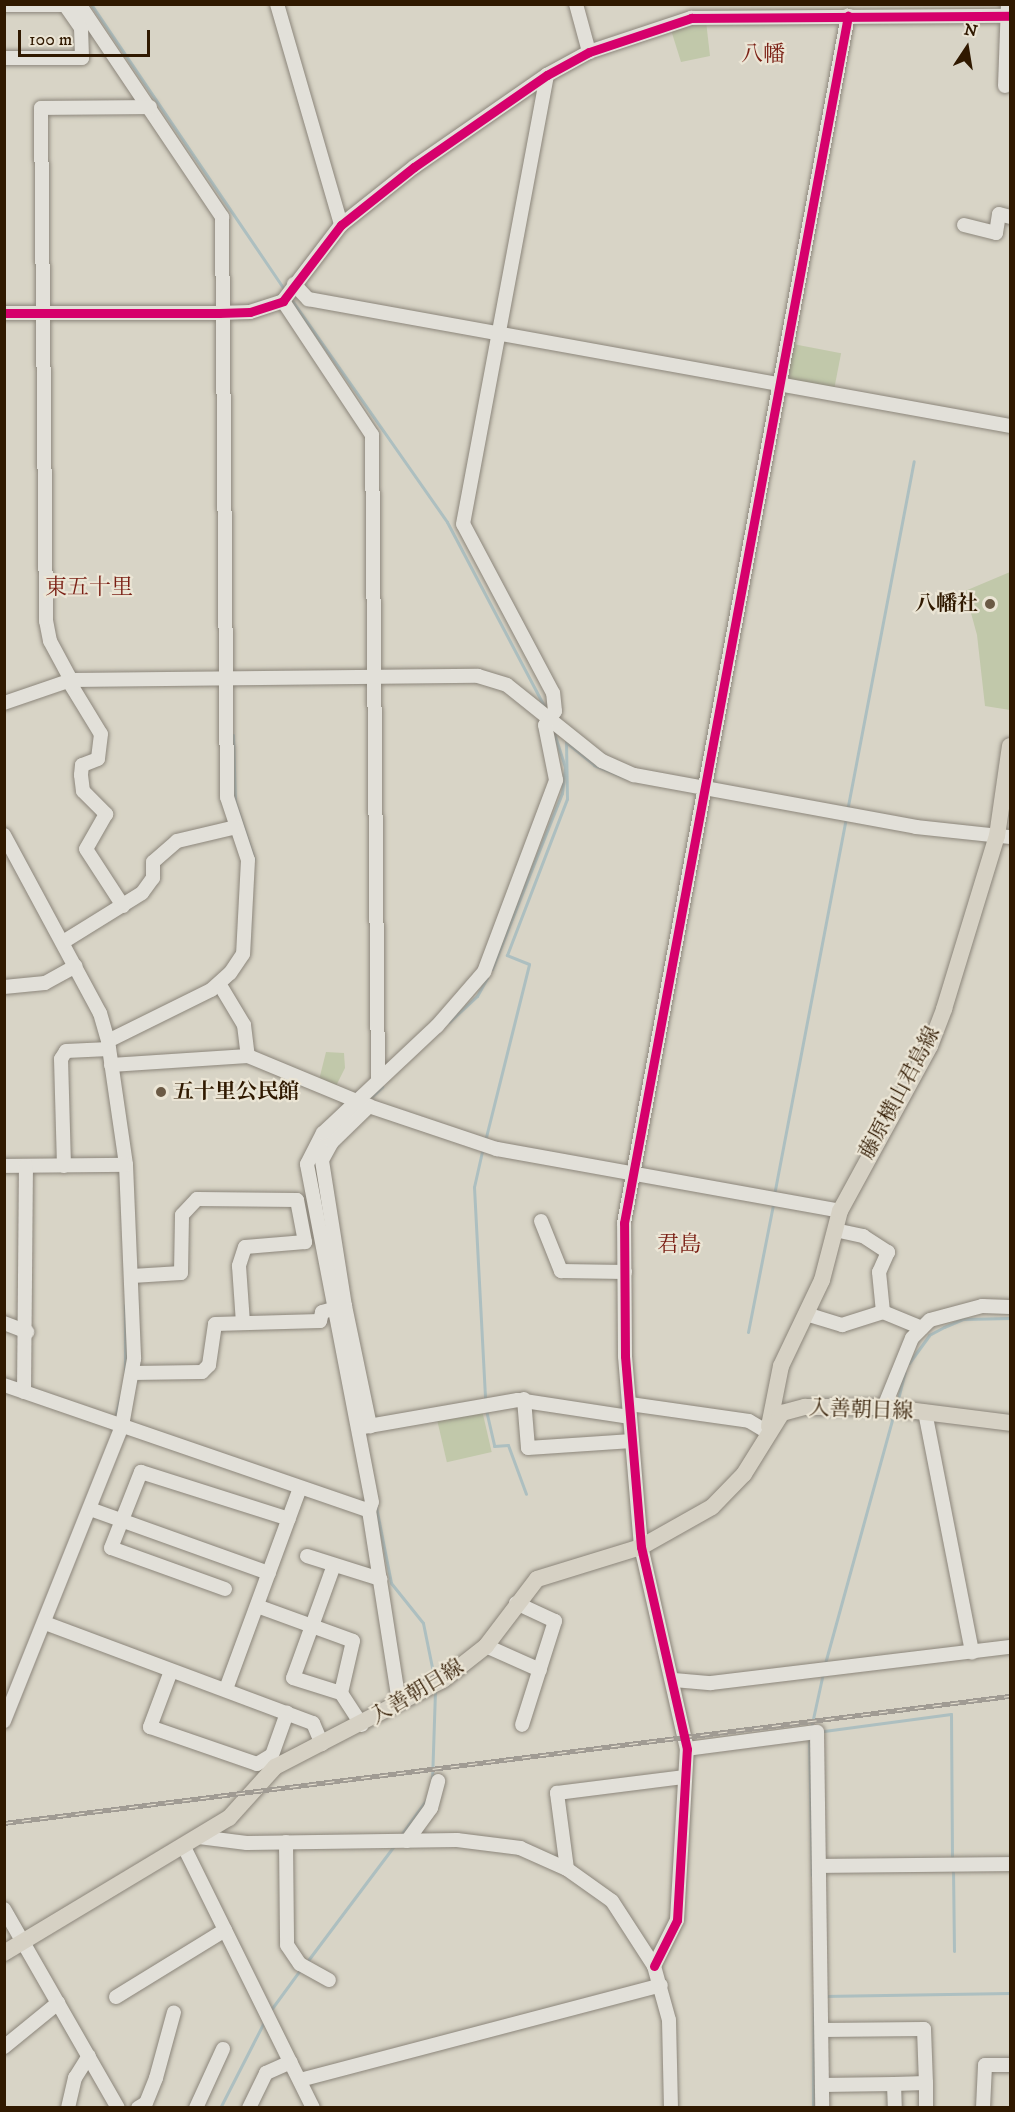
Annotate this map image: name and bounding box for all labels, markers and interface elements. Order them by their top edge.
scale bar [21,18,153,56]
north arrow [937,18,997,78]
text: N [962,19,979,42]
text: 100 m [29,29,72,51]
district label: 八幡 [741,42,785,68]
district label: 東五十里 [45,575,133,601]
place label: 八幡社 [915,591,978,617]
marker: 八幡社 [983,597,997,611]
street label: 藤原横山君島線 [854,1022,946,1164]
place label: 五十里公民館 [173,1079,299,1105]
marker: 五十里公民館 [154,1085,168,1099]
district label: 君島 [657,1232,701,1258]
street label: 入善朝日線 [808,1396,914,1424]
street label: 入善朝日線 [366,1654,468,1730]

